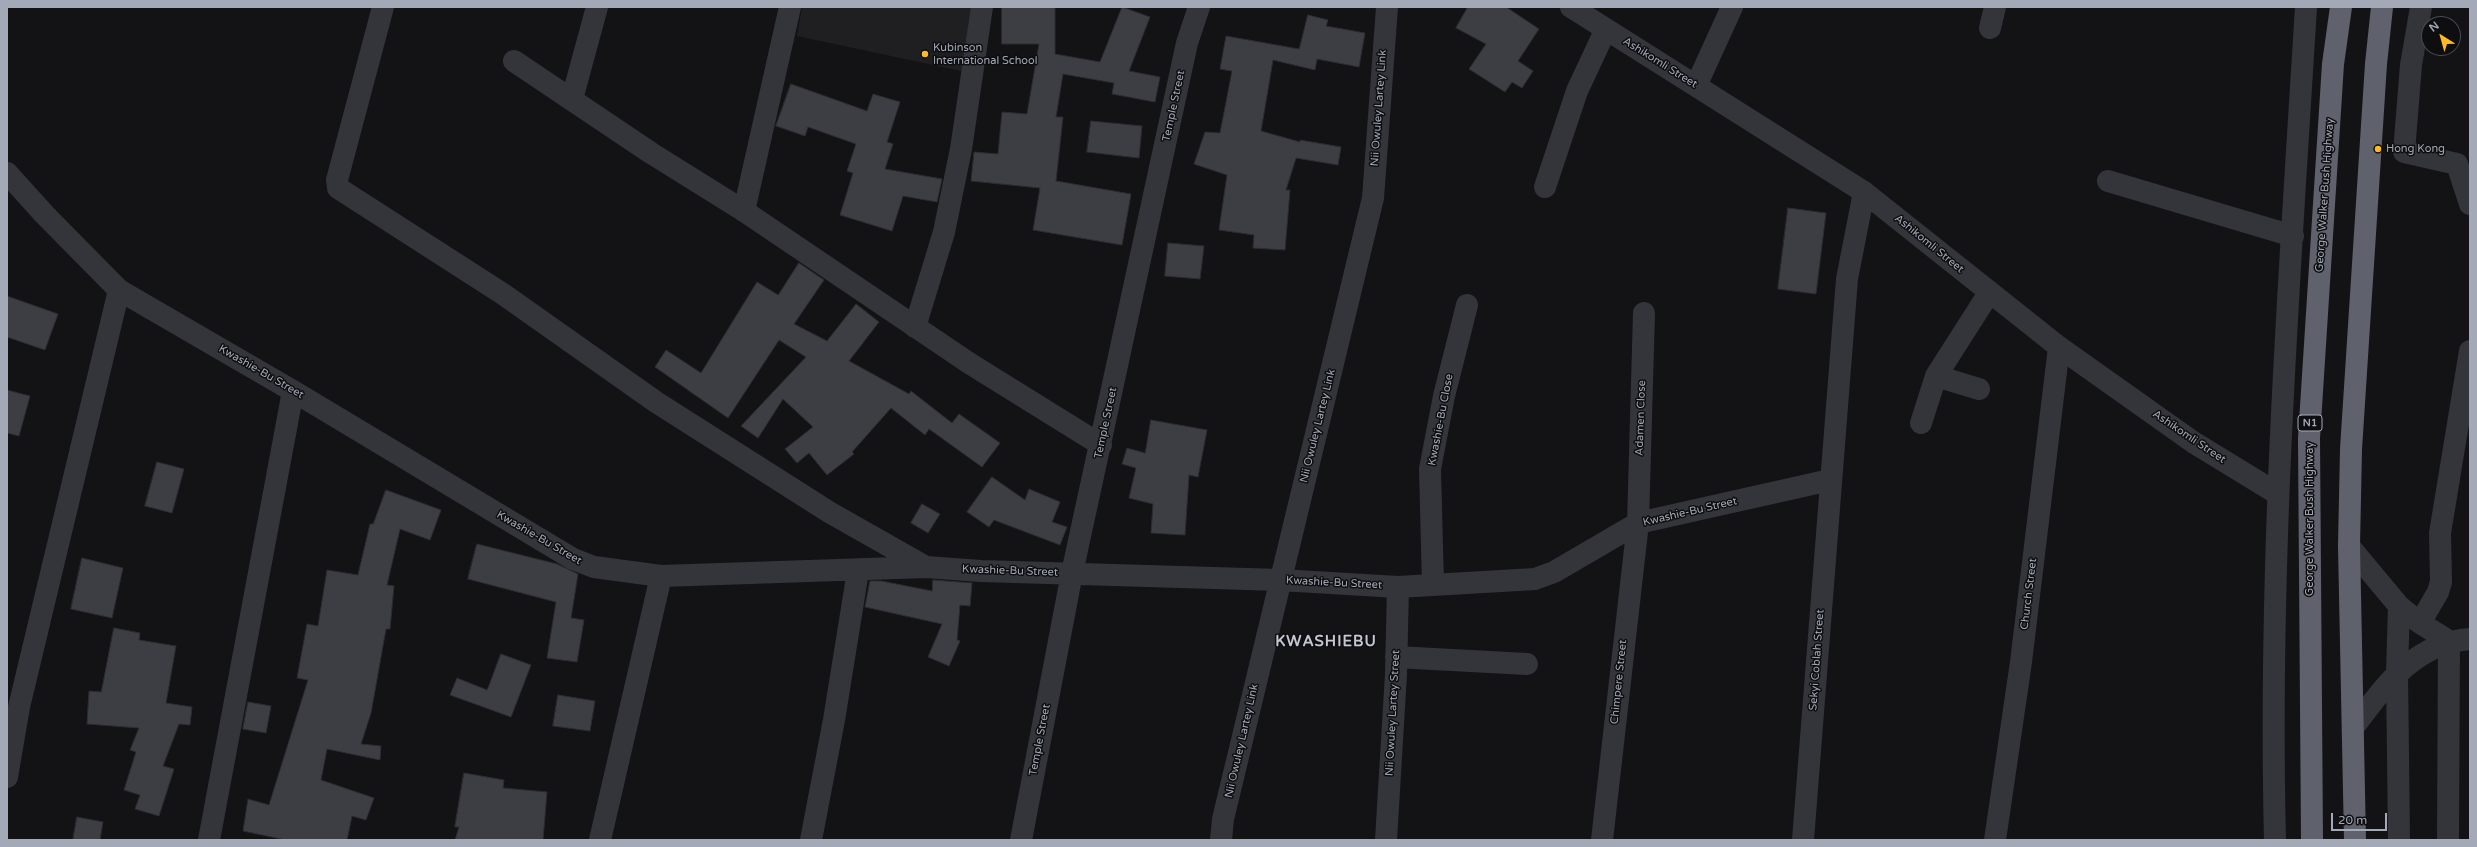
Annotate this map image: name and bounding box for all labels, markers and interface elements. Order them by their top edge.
north arrow [2421,16,2461,56]
text: N [2427,19,2442,35]
street label: Ashikomli Street [1620,35,1700,91]
place label: Kubinson International School [933,41,1037,67]
marker: Kubinson International School [920,49,930,59]
street label: Nii Owuley Lartey Link [1368,49,1390,167]
street label: Temple Street [1160,69,1188,143]
street label: George Walker Bush Highway [2313,118,2337,272]
place label: Hong Kong [2386,142,2445,156]
marker: Hong Kong [2373,144,2383,154]
street label: Ashikomli Street [1892,212,1966,276]
street label: Kwashie-Bu Street [216,342,306,402]
street label: Nii Owuley Lartey Link [1297,368,1339,484]
street label: Kwashie-Bu Close [1426,373,1456,467]
street label: Adamen Close [1633,380,1649,456]
street label: Temple Street [1092,386,1120,460]
street label: Ashikomli Street [2150,408,2228,466]
road number: N1 [2298,415,2322,431]
street label: George Walker Bush Highway [2303,442,2317,596]
street label: Kwashie-Bu Street [1642,495,1738,529]
street label: Kwashie-Bu Street [494,508,584,568]
street label: Church Street [2018,558,2040,630]
street label: Kwashie-Bu Street [962,563,1058,579]
street label: Kwashie-Bu Street [1286,574,1382,592]
street label: Sekyi Coblah Street [1807,609,1827,711]
district label: KWASHIEBU [1275,633,1377,651]
street label: Chimpere Street [1608,639,1630,725]
street label: Nii Owuley Lartey Street [1383,650,1403,776]
street label: Nii Owuley Lartey Link [1222,683,1262,799]
street label: Temple Street [1027,703,1053,777]
scale bar [2333,805,2389,831]
text: 20 m [2338,813,2367,827]

